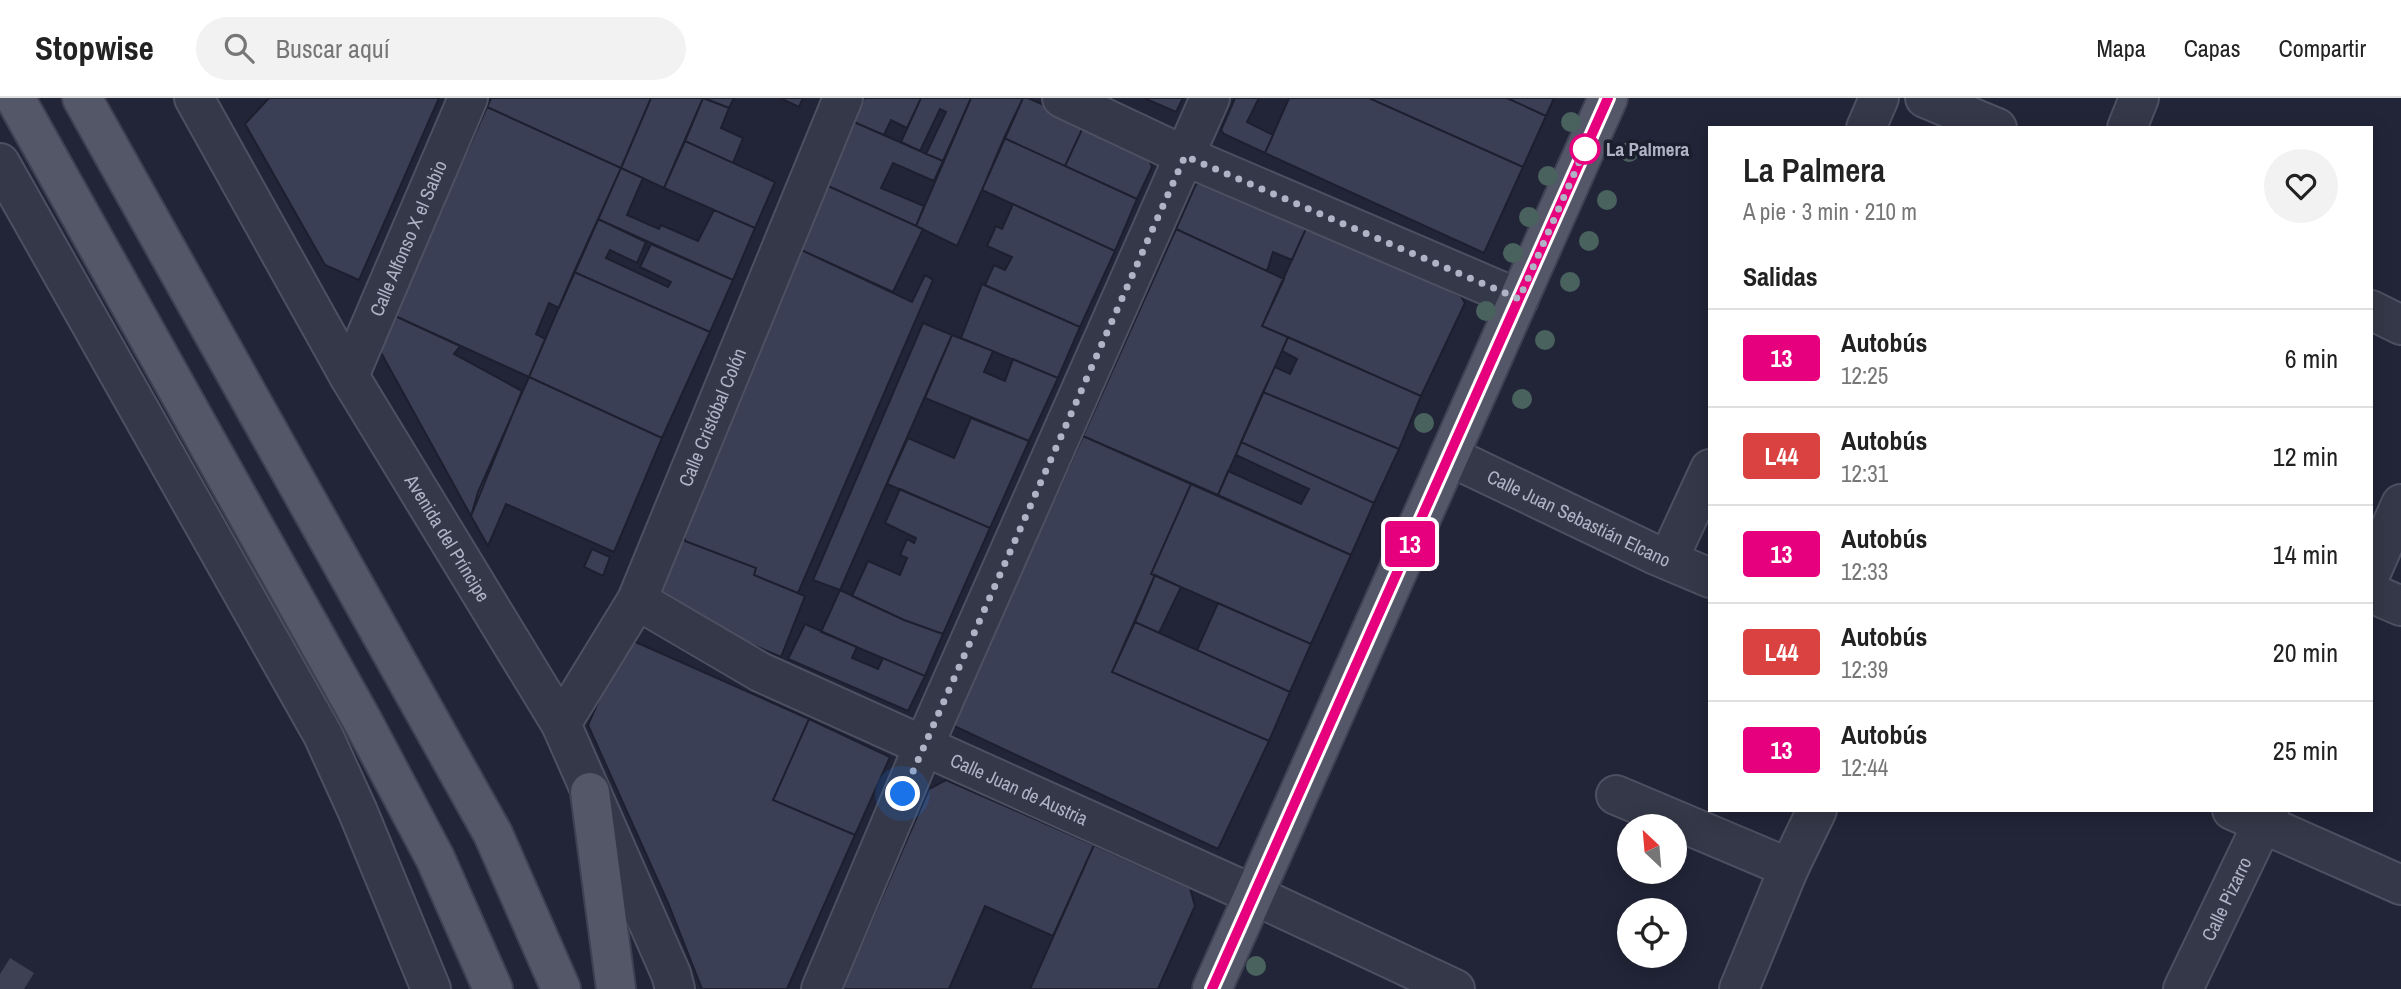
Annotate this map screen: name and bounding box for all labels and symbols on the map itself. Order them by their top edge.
marker: La Palmera [1570,134,1600,164]
place label: La Palmera [1606,136,1689,162]
street label: Calle Alfonso X el Sabio [363,156,453,320]
street label: Calle Cristóbal Colón [672,344,752,490]
street label: Calle Juan Sebastián Elcano [1483,463,1675,573]
street label: Avenida del Príncipe [398,469,496,607]
line badge: 13 [1378,521,1442,567]
street label: Calle Juan de Austria [946,747,1093,832]
your location [885,776,920,811]
north arrow [1617,814,1687,884]
street label: Calle Pizarro [2195,853,2258,945]

